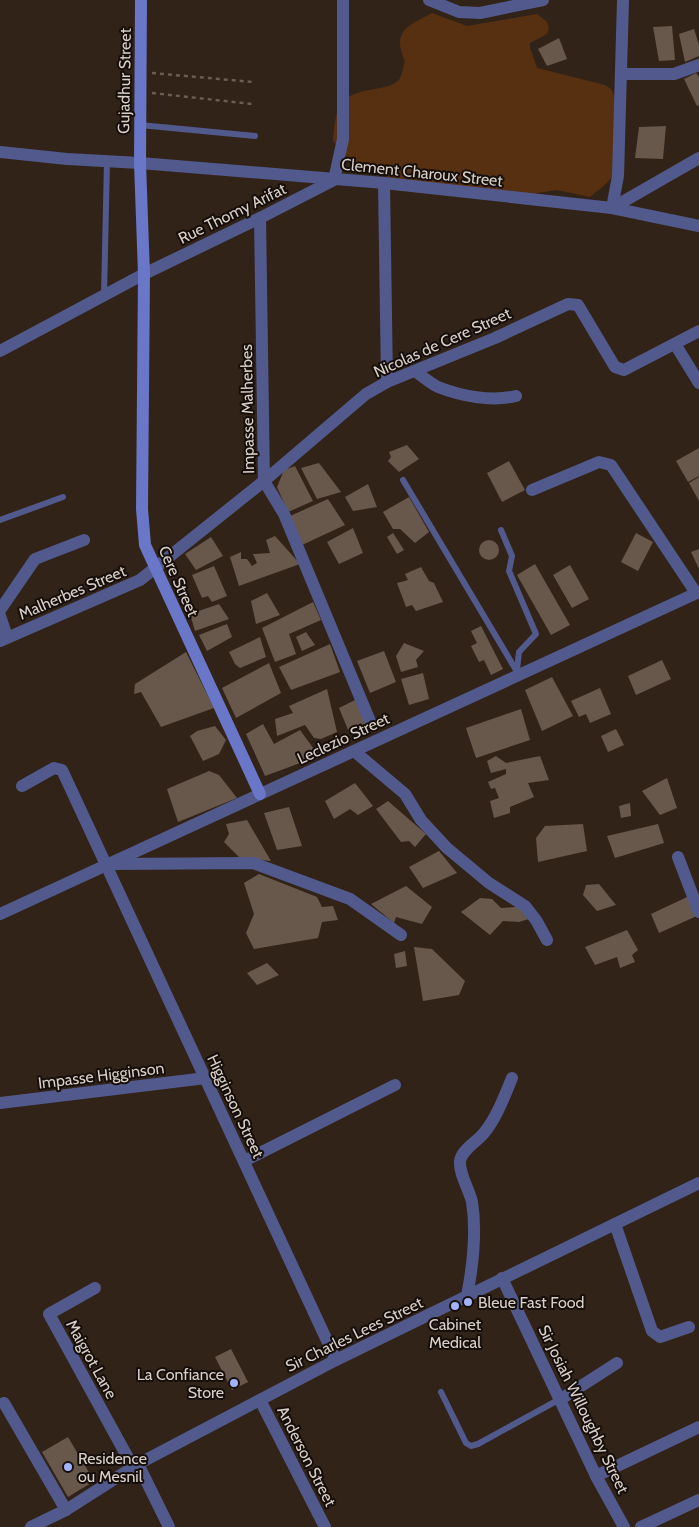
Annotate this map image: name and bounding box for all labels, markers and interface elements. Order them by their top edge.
street label: Gujadhur Street [114,27,135,134]
street label: Clement Charoux Street [340,155,504,190]
street label: Rue Thomy Arifat [175,179,290,248]
street label: Nicolas de Cere Street [371,303,514,381]
street label: Impasse Malherbes [237,344,258,474]
street label: Cere Street [154,543,203,620]
street label: Malherbes Street [16,561,129,624]
street label: Leclezio Street [294,709,393,768]
street label: Higginson Street [203,1051,268,1162]
street label: Impasse Higginson [37,1058,165,1093]
street label: Sir Charles Lees Street [283,1293,426,1376]
place label: Bleue Fast Food [478,1293,584,1312]
marker: Bleue Fast Food [462,1296,474,1308]
marker: Cabinet Medical [449,1300,461,1312]
place label: Cabinet Medical [429,1315,482,1352]
street label: Maigrot Lane [62,1316,121,1402]
street label: Sir Josiah Willoughby Street [534,1322,633,1497]
place label: La Confiance Store [137,1365,224,1402]
marker: La Confiance Store [228,1377,240,1389]
street label: Anderson Street [273,1403,340,1510]
place label: Residence ou Mesnil [78,1449,147,1486]
marker: Residence ou Mesnil [62,1461,74,1473]

